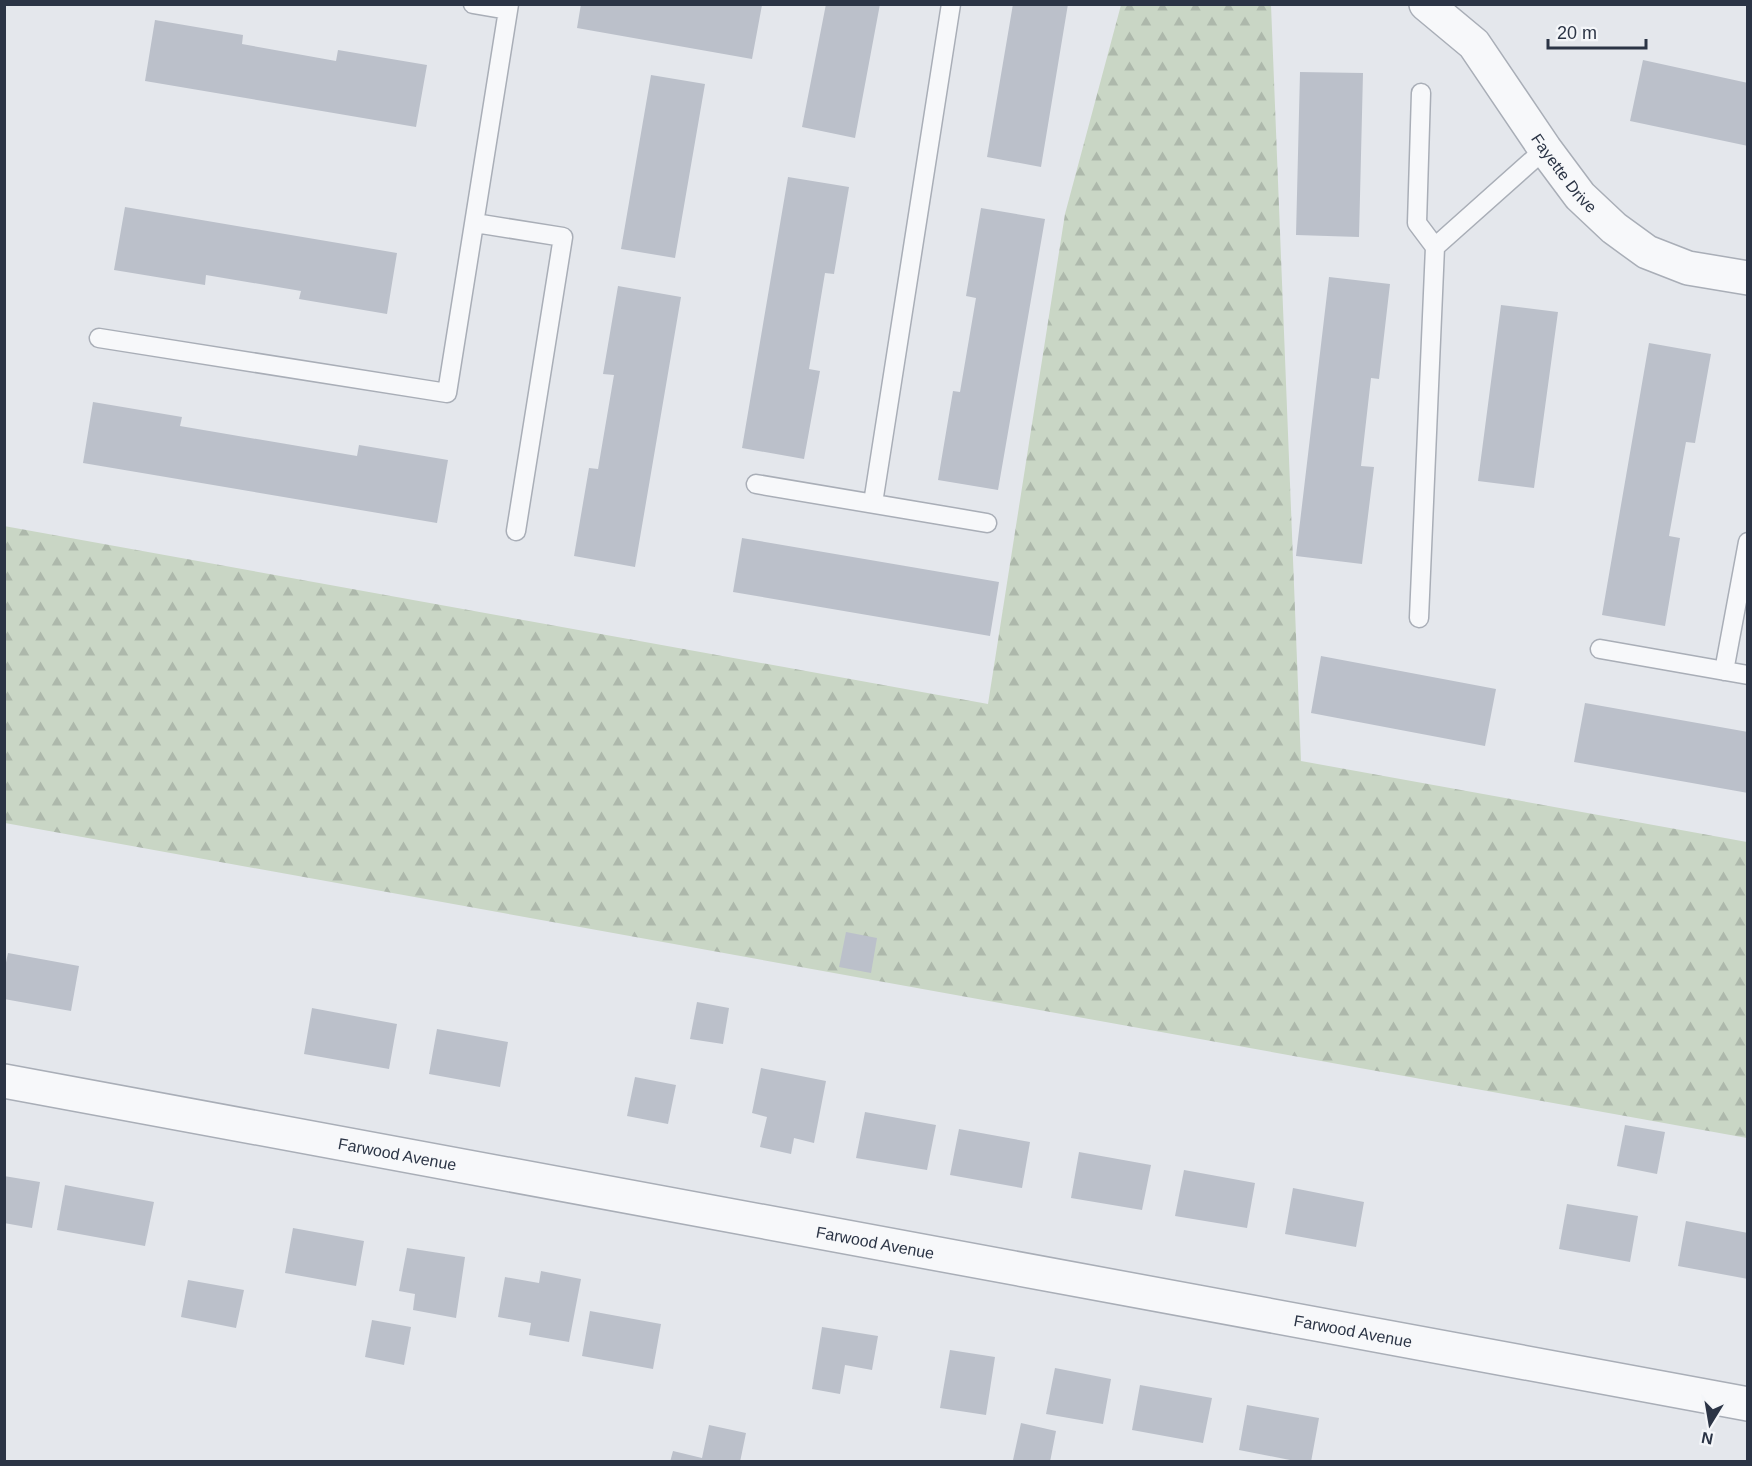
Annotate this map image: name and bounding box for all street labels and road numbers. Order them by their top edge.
street label: Fayette Drive [1529,130,1600,216]
street label: Farwood Avenue [337,1135,458,1173]
street label: Farwood Avenue [815,1223,936,1262]
street label: Farwood Avenue [1293,1312,1414,1350]

